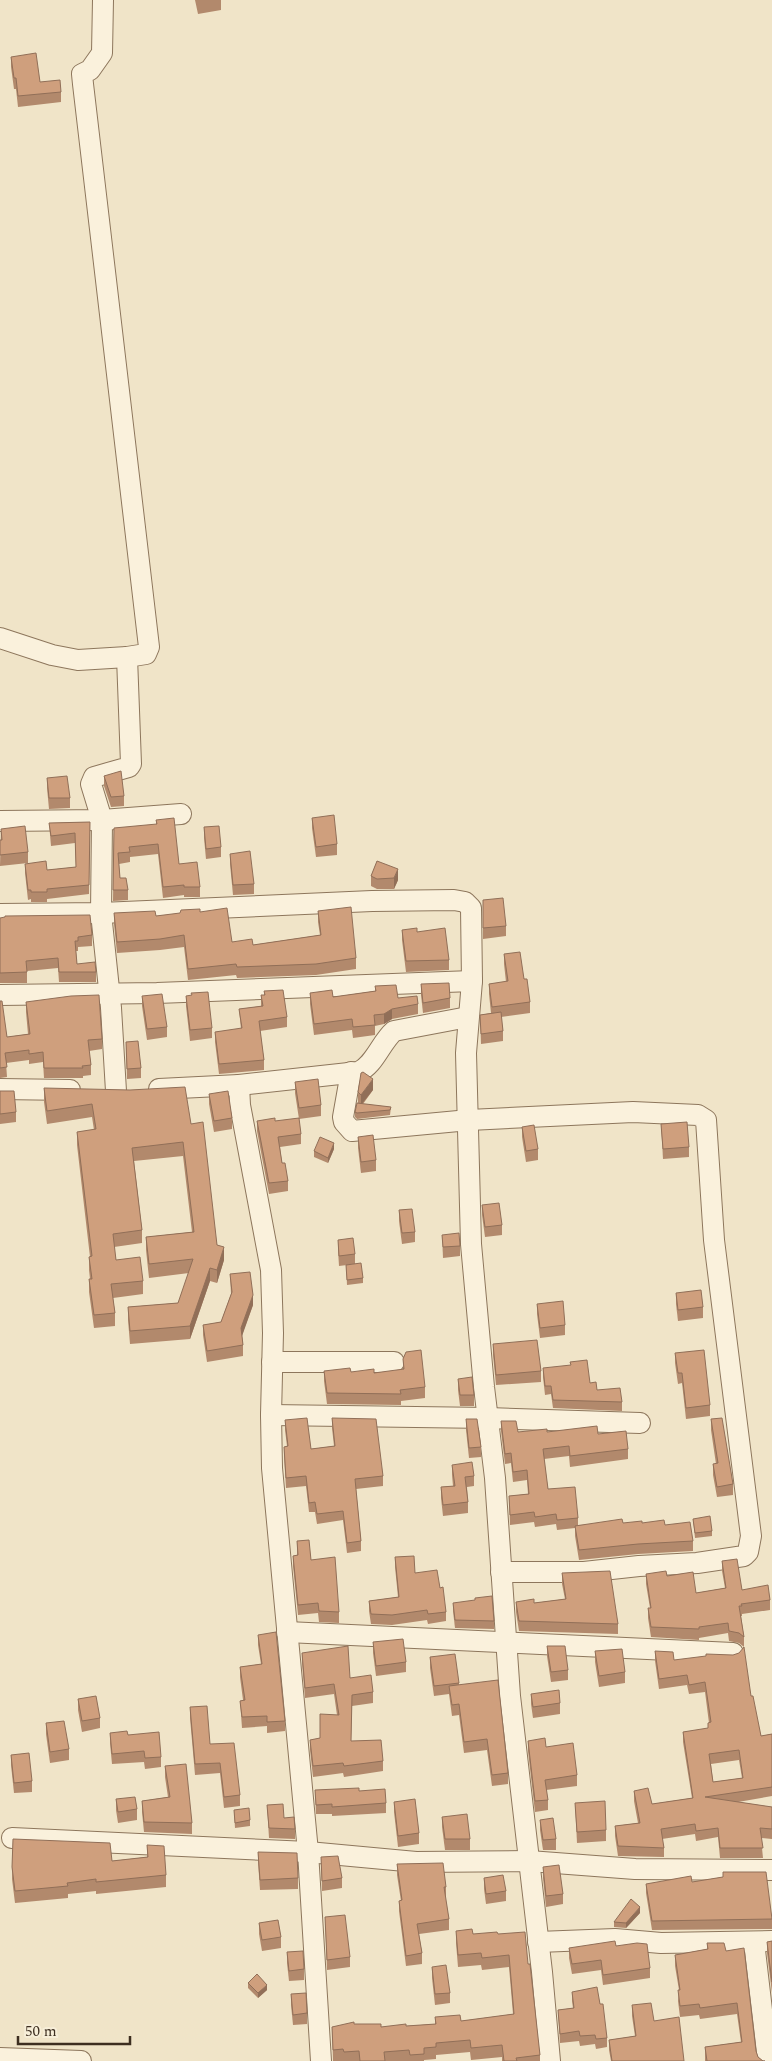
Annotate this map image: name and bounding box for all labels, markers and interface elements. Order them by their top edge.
scale bar [18,2014,130,2046]
text: 50 m [25,2020,57,2043]

